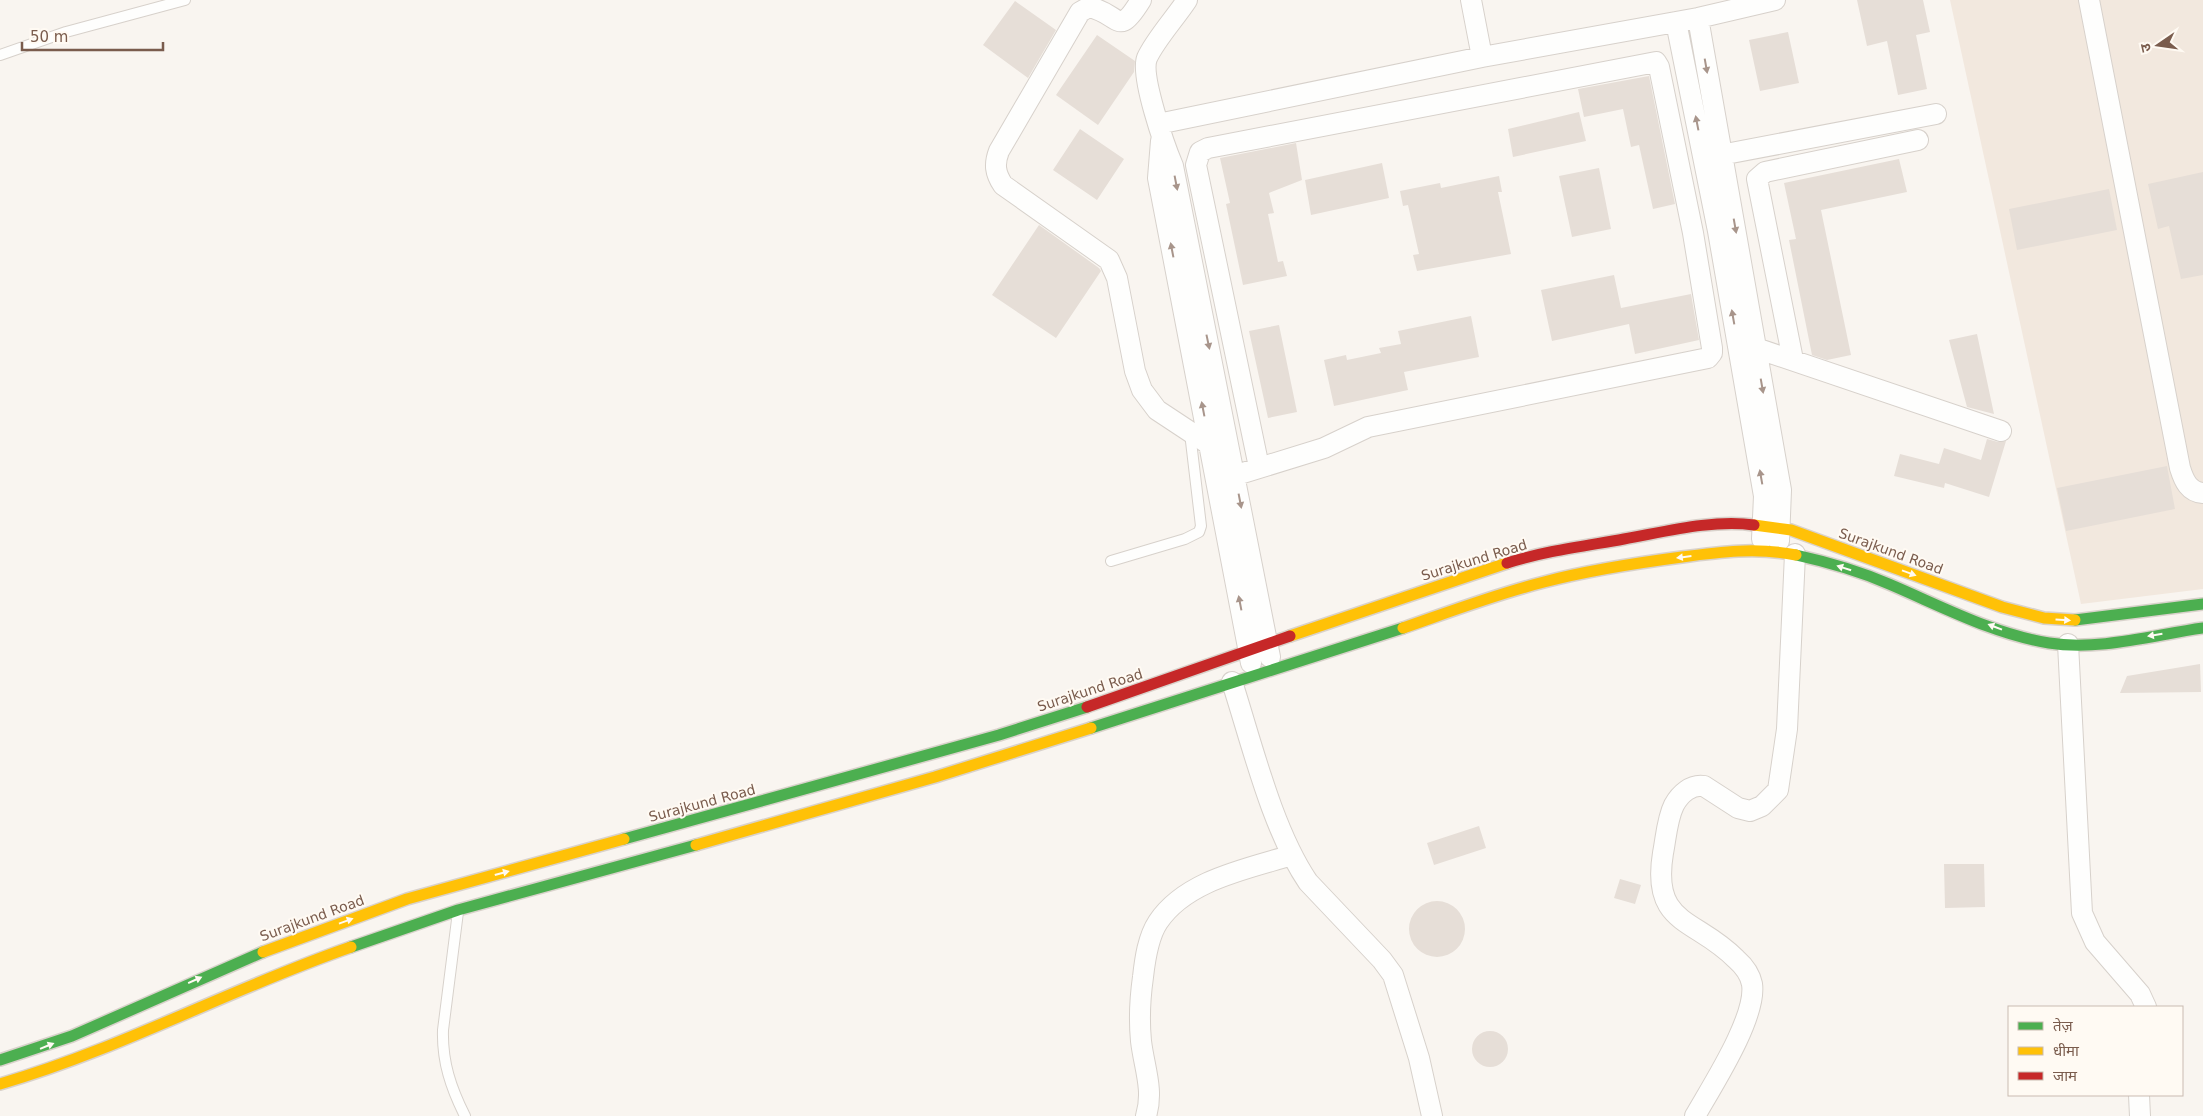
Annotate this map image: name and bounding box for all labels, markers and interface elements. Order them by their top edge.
scale bar [22,20,164,52]
north arrow [2133,20,2183,70]
text: 50 m [30,28,68,46]
text: उ [2136,41,2154,54]
one-way arrow [1702,58,1710,74]
one-way arrow [1693,115,1701,131]
one-way arrow [1172,175,1180,190]
one-way arrow [1731,218,1739,234]
one-way arrow [1167,242,1175,258]
one-way arrow [1728,309,1736,325]
one-way arrow [1204,334,1212,350]
one-way arrow [1758,379,1766,394]
one-way arrow [1198,401,1206,417]
one-way arrow [1756,469,1764,485]
one-way arrow [1237,494,1245,510]
street label: Surajkund Road [1837,525,1945,577]
street label: Surajkund Road [1419,536,1529,584]
one-way arrow [1676,553,1692,561]
one-way arrow [1836,564,1851,572]
one-way arrow [1901,570,1916,577]
one-way arrow [1236,595,1244,611]
one-way arrow [2056,616,2072,624]
one-way arrow [1988,623,2003,630]
one-way arrow [2146,631,2162,639]
street label: Surajkund Road [1035,665,1145,715]
street label: Surajkund Road [647,781,757,825]
one-way arrow [494,869,509,877]
street label: Surajkund Road [258,892,366,944]
one-way arrow [339,916,354,924]
one-way arrow [188,976,202,984]
legend [2008,1006,2183,1096]
text: तेज़ [2053,1017,2074,1035]
one-way arrow [40,1042,55,1050]
text: धीमा [2053,1042,2080,1060]
text: जाम [2053,1067,2078,1085]

